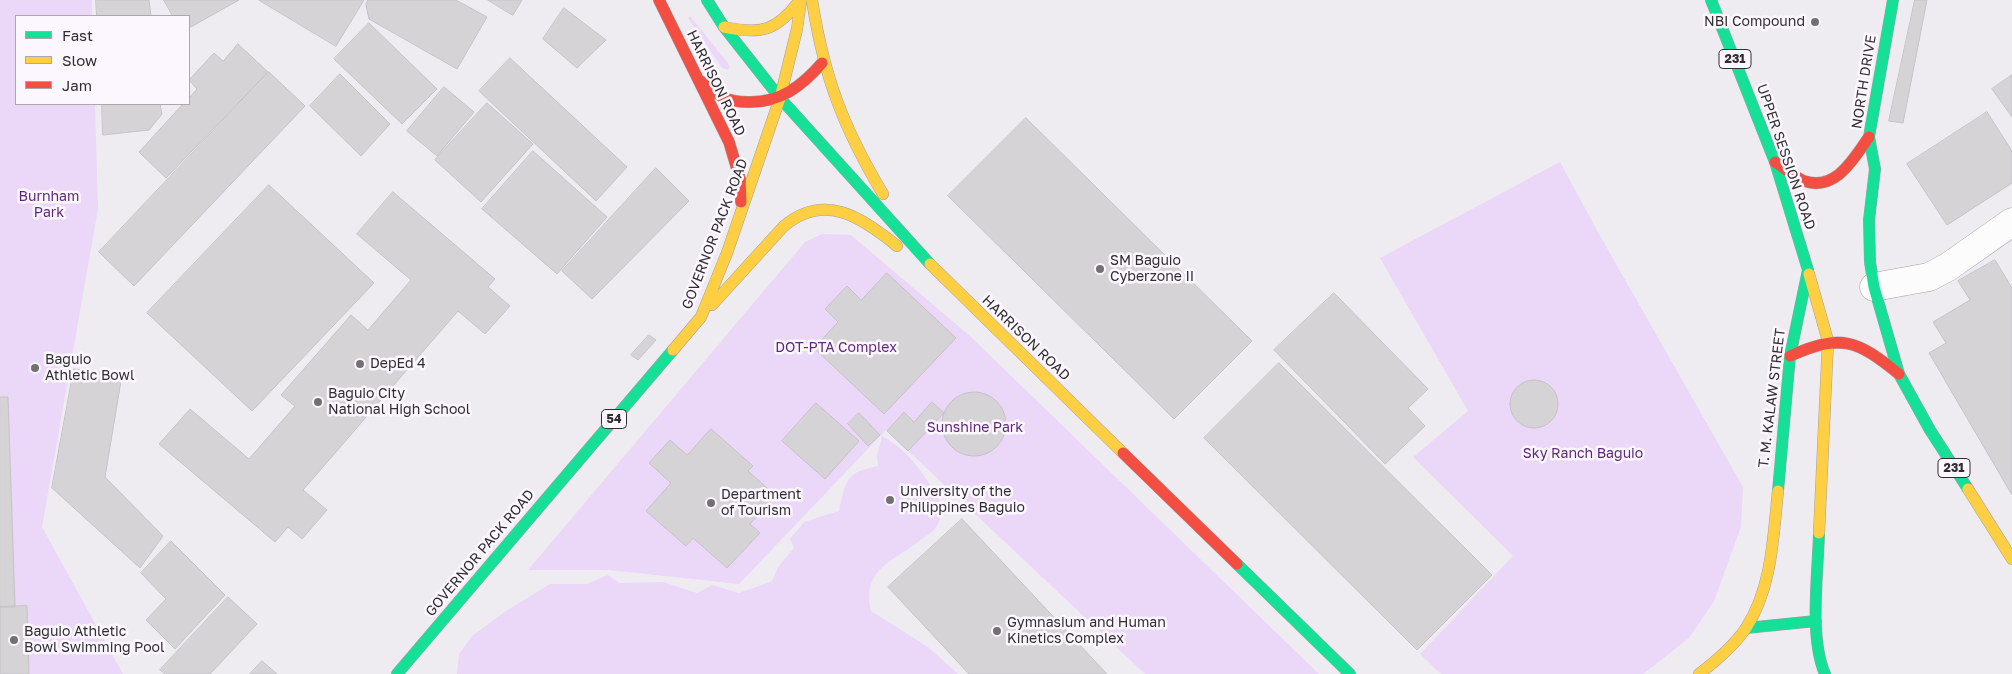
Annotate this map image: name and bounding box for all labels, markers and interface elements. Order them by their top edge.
place label: NBI Compound [1704,14,1805,30]
legend [15,15,190,105]
marker: NBI Compound [1809,16,1821,28]
text: Fast [62,26,93,44]
street label: HARRISON ROAD [683,27,749,139]
street label: NORTH DRIVE [1848,34,1880,130]
road number: 231 [1719,50,1751,68]
text: Slow [62,51,97,69]
text: Jam [62,76,92,94]
street label: UPPER SESSION ROAD [1753,82,1819,232]
street label: GOVERNOR PACK ROAD [678,156,752,312]
park label: Burnham Park [19,189,79,222]
place label: SM Baguio Cyberzone II [1110,253,1194,286]
marker: SM Baguio Cyberzone II [1094,263,1106,275]
street label: HARRISON ROAD [979,292,1073,384]
street label: T. M. KALAW STREET [1755,327,1789,469]
park label: DOT-PTA Complex [775,340,897,356]
place label: Baguio Athletic Bowl [45,352,134,384]
place label: DepEd 4 [370,356,426,372]
marker: DepEd 4 [354,358,366,370]
marker: Baguio Athletic Bowl [29,362,41,374]
place label: Baguio City National High School [328,386,470,418]
marker: Baguio City National High School [312,396,324,408]
road number: 54 [602,409,626,428]
park label: Sunshine Park [927,420,1023,436]
park label: Sky Ranch Baguio [1523,446,1643,462]
road number: 231 [1938,458,1970,478]
place label: University of the Philippines Baguio [900,484,1025,516]
street label: GOVERNOR PACK ROAD [422,486,538,620]
place label: Department of Tourism [721,487,801,520]
marker: University of the Philippines Baguio [884,494,896,506]
marker: Department of Tourism [705,497,717,509]
place label: Gymnasium and Human Kinetics Complex [1007,615,1166,648]
place label: Baguio Athletic Bowl Swimming Pool [24,624,164,656]
marker: Gymnasium and Human Kinetics Complex [991,625,1003,637]
marker: Baguio Athletic Bowl Swimming Pool [8,634,20,646]

